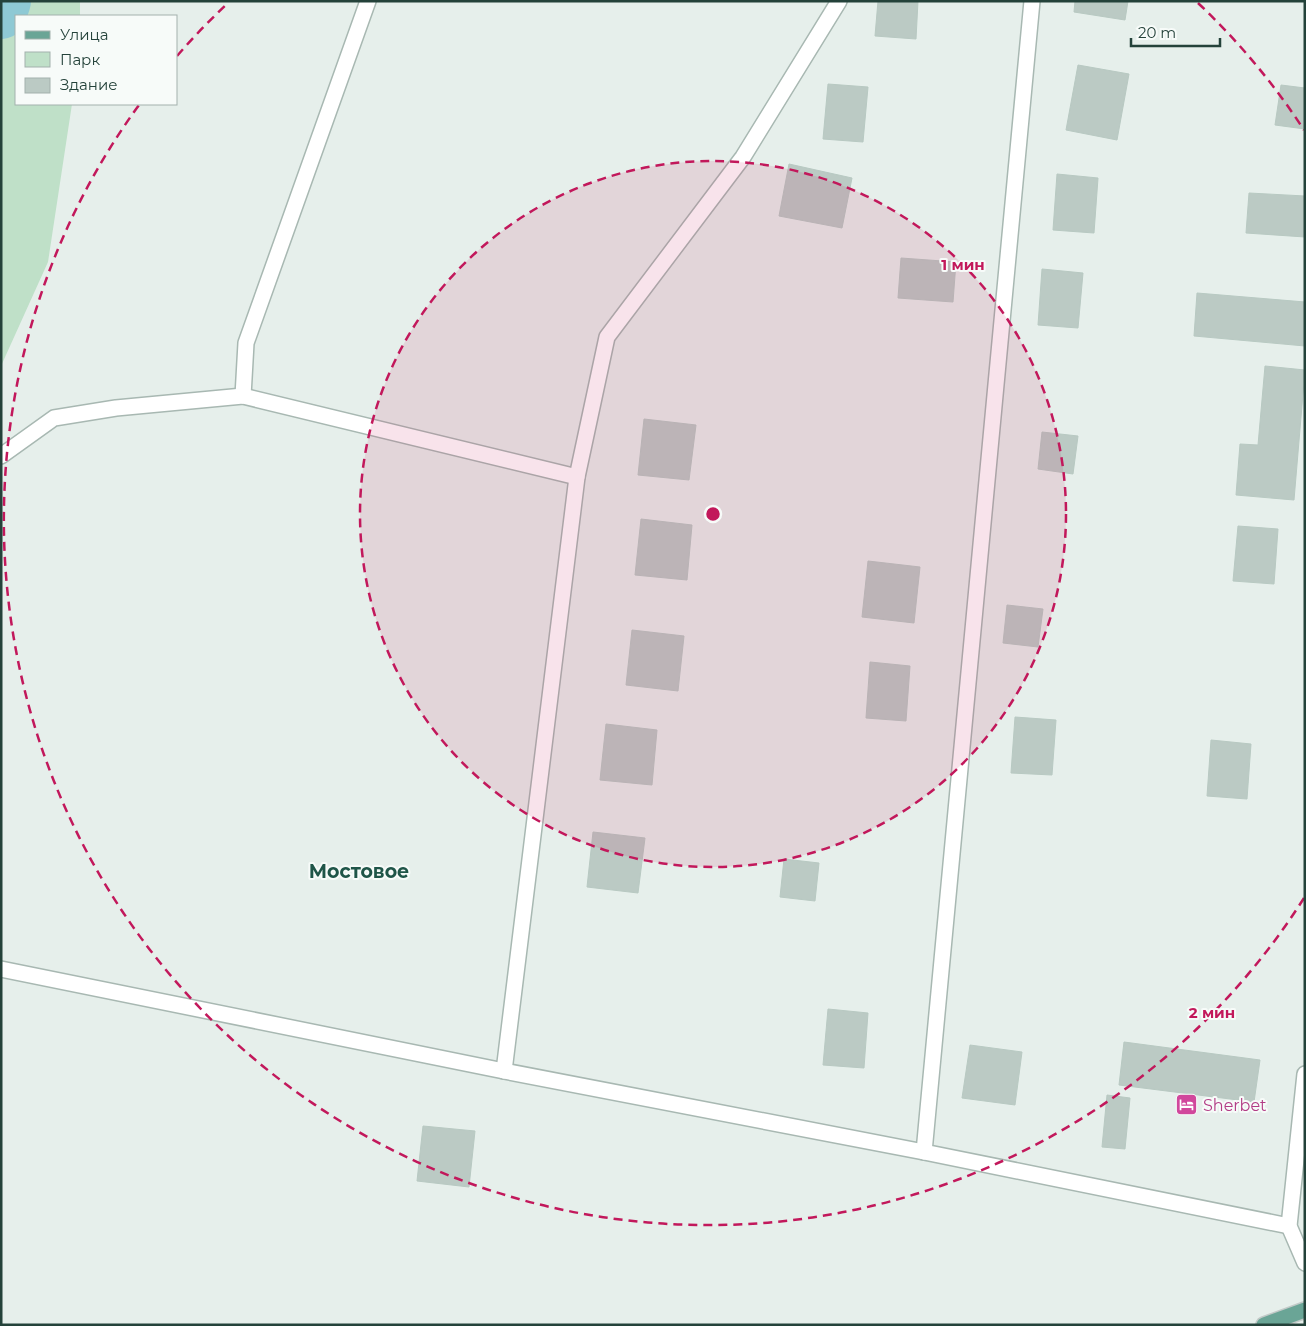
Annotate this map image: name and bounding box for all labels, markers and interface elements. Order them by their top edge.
legend [15,15,178,105]
scale bar [1131,15,1220,47]
text: 20 m [1138,23,1176,42]
text: Улица [60,25,108,44]
text: Парк [60,50,100,69]
text: Здание [60,75,118,94]
text: 1 мин [941,255,985,274]
centre of rings [704,505,722,523]
district label: Мостовое [309,860,409,883]
text: 2 мин [1189,1003,1235,1022]
hotel icon: Sherbet [1175,1093,1199,1117]
place label: Sherbet [1203,1096,1267,1115]

